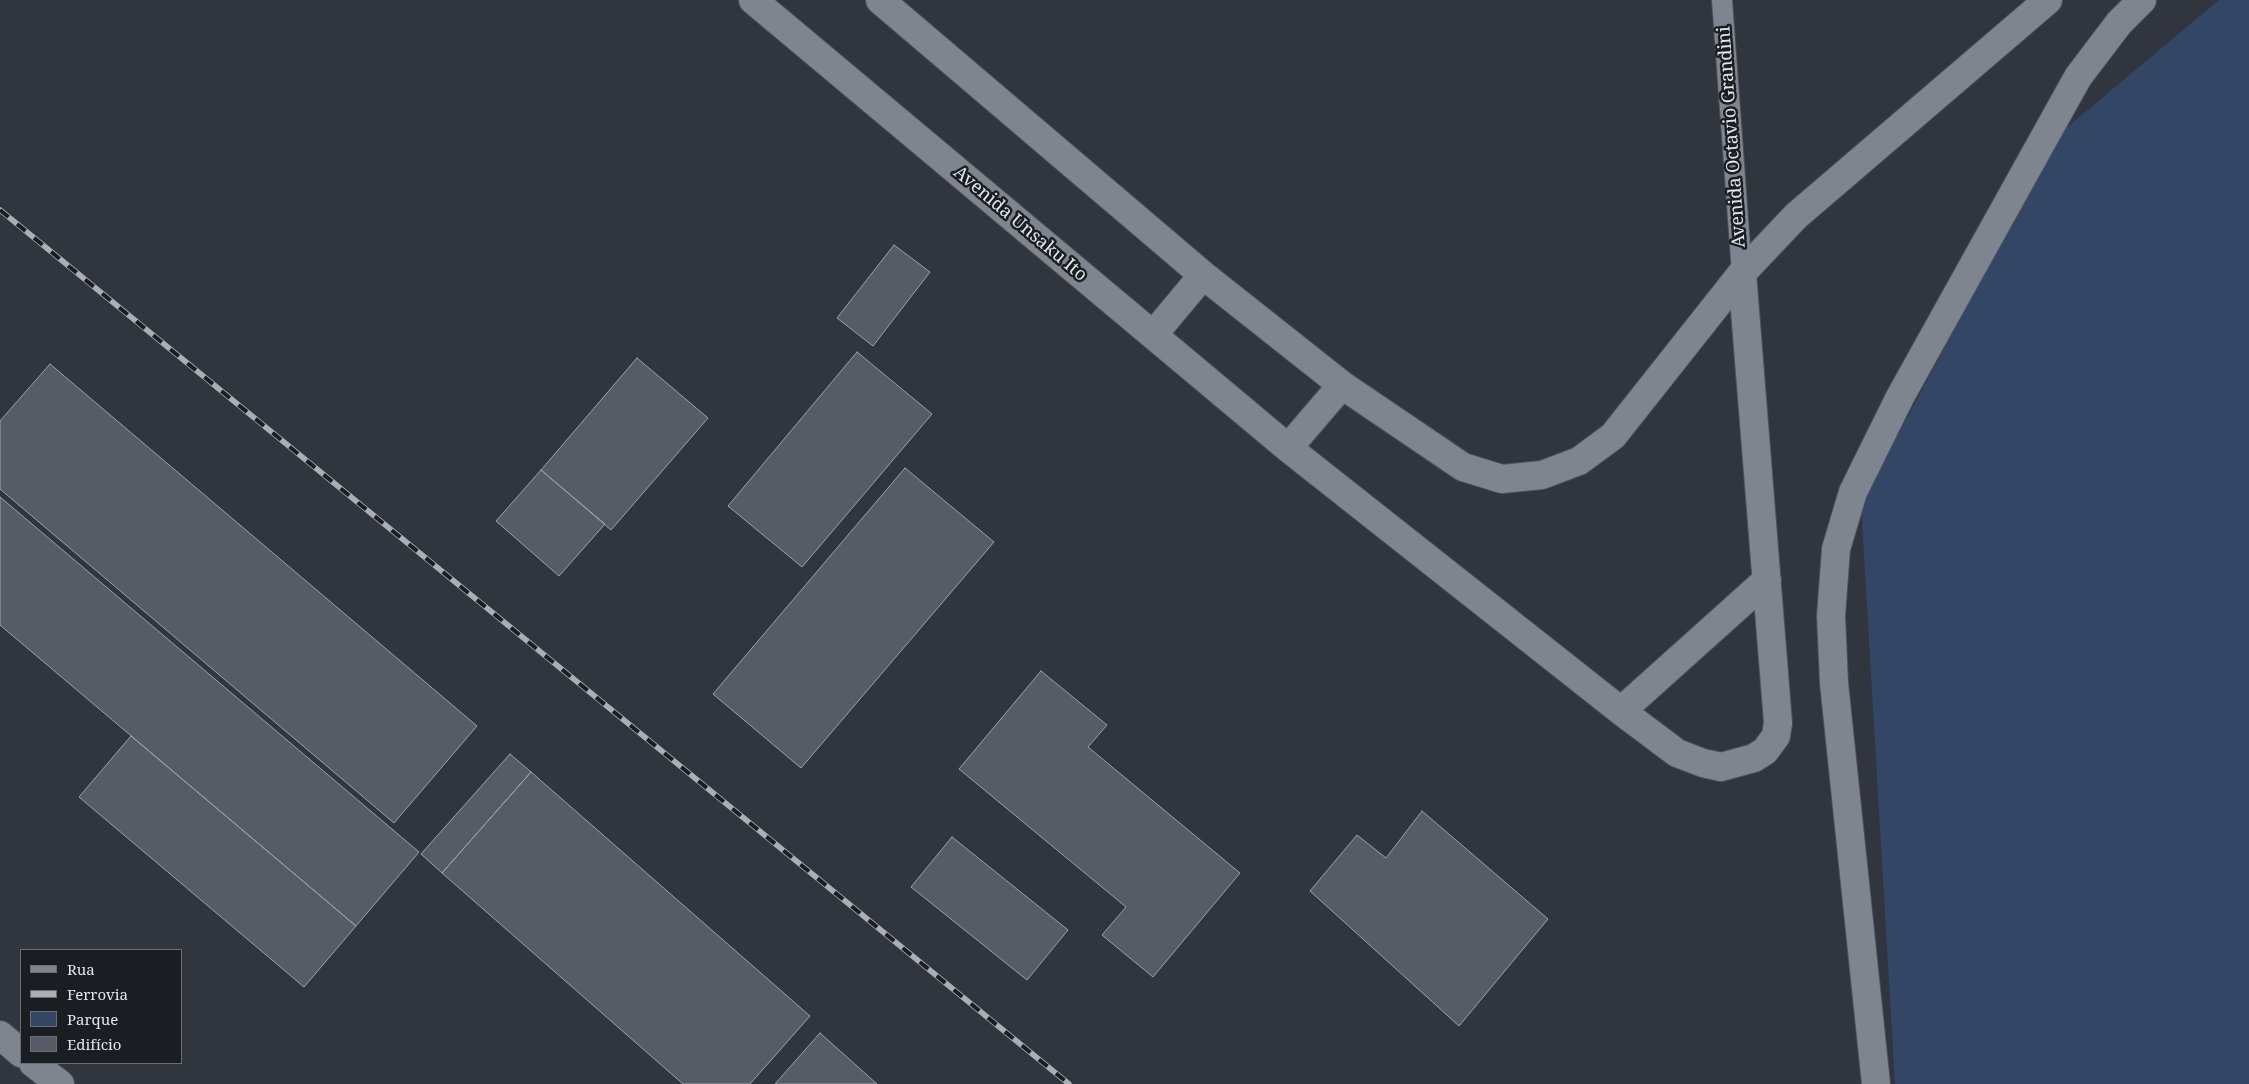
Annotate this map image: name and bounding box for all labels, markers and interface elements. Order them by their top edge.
street label: Avenida Octavio Grandini [1713,26,1751,248]
street label: Avenida Unsaku Ito [949,162,1091,286]
legend [20,949,182,1064]
text: Rua [67,959,95,979]
text: Ferrovia [67,984,128,1004]
text: Parque [67,1009,118,1029]
text: Edifício [67,1034,122,1054]

